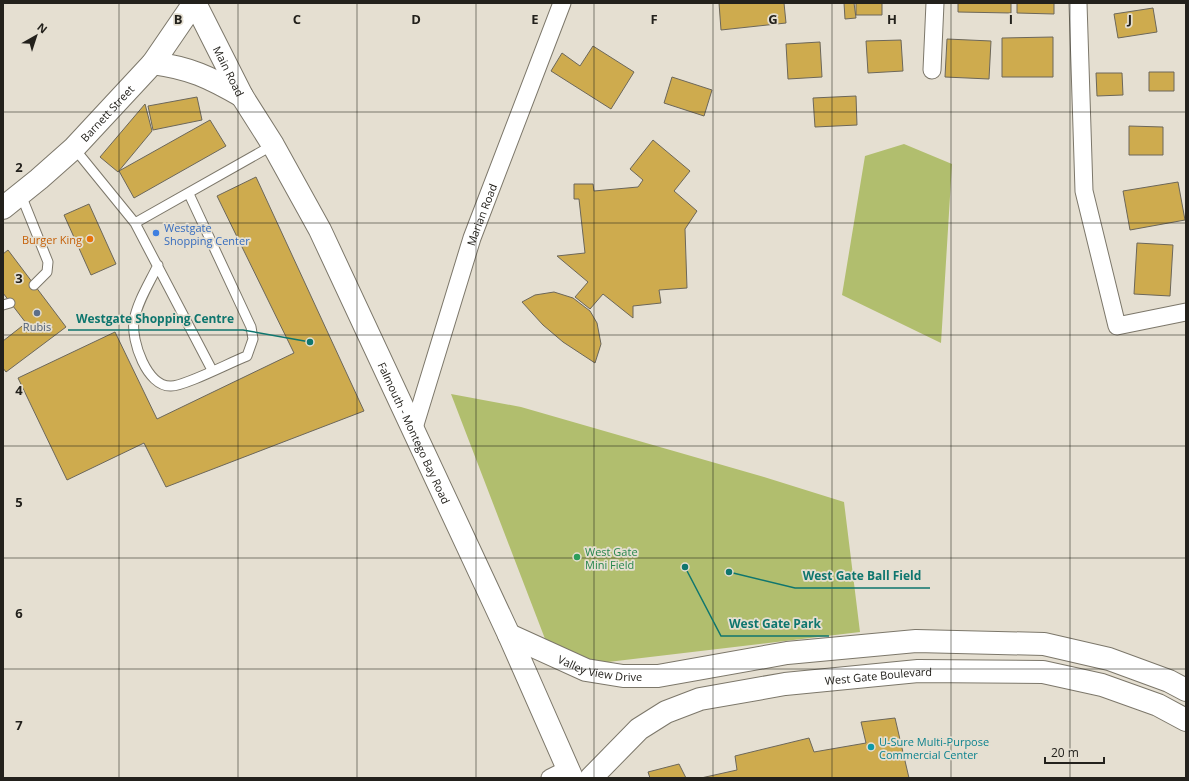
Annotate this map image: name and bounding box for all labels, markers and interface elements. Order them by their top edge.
text: B [174,10,183,28]
text: C [293,10,301,28]
text: D [411,10,421,28]
text: E [531,10,539,28]
text: F [650,10,658,28]
text: G [768,10,778,28]
text: H [887,10,897,28]
text: I [1009,10,1013,28]
text: J [1127,10,1132,28]
north arrow [16,16,56,56]
text: N [34,19,51,36]
street label: Main Road [210,43,248,99]
street label: Barnett Street [77,81,137,144]
text: 2 [15,158,23,176]
street label: Marian Road [463,181,500,247]
place label: Westgate Shopping Center [164,220,250,248]
marker: Westgate Shopping Center [151,228,161,238]
place label: Burger King [22,232,82,247]
marker: Burger King [85,234,95,244]
text: 3 [15,269,23,287]
callout: Westgate Shopping Centre [68,306,243,330]
marker: Rubis [32,308,42,318]
text: Westgate Shopping Centre [76,310,234,327]
place label: Rubis [23,319,51,334]
street label: Falmouth - Montego Bay Road [375,359,454,506]
text: 4 [15,381,23,399]
text: 5 [15,493,23,511]
place label: West Gate Mini Field [585,544,638,572]
marker: West Gate Mini Field [572,552,582,562]
callout: West Gate Ball Field [795,564,930,588]
text: West Gate Ball Field [803,567,921,584]
text: 6 [15,604,23,622]
callout: West Gate Park [721,612,829,636]
text: West Gate Park [729,615,822,632]
street label: Valley View Drive [556,651,642,684]
street label: West Gate Boulevard [824,663,932,688]
text: 7 [15,716,23,734]
place label: U-Sure Multi-Purpose Commercial Center [879,734,989,762]
scale bar [1045,739,1104,765]
marker: U-Sure Multi-Purpose Commercial Center [866,742,876,752]
text: 20 m [1051,744,1079,761]

